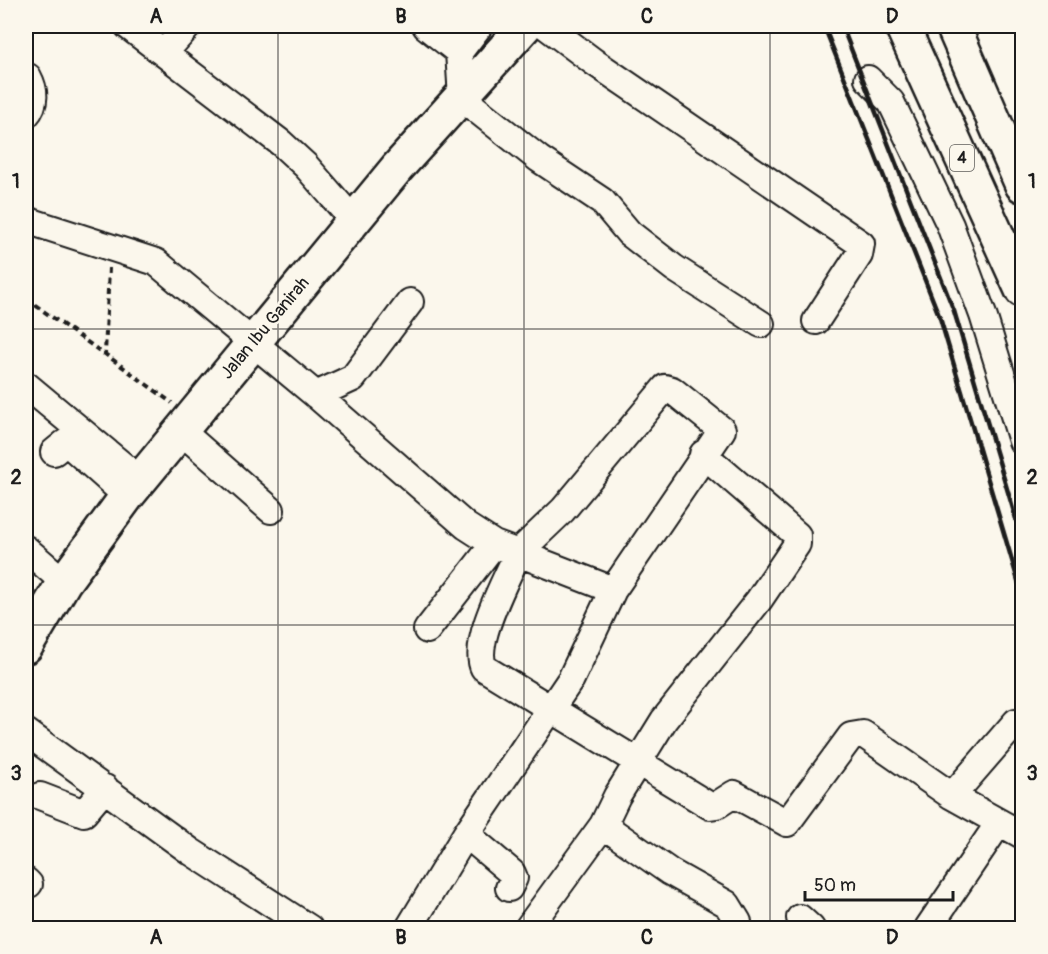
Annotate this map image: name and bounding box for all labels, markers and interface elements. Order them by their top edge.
text: A [150,4,163,29]
text: B [395,4,407,29]
text: C [641,4,653,29]
text: D [886,4,899,29]
road number: 4 [950,145,974,171]
text: 1 [12,169,20,194]
text: 1 [1028,169,1036,194]
street label: Jalan Ibu Ganirah [216,272,314,384]
text: 2 [10,465,22,490]
text: 2 [1026,465,1038,490]
text: 3 [10,761,22,786]
text: 3 [1026,761,1038,786]
scale bar [805,864,954,902]
text: 50 m [814,874,856,897]
text: A [150,925,163,950]
text: B [395,925,407,950]
text: C [641,925,653,950]
text: D [886,925,899,950]

